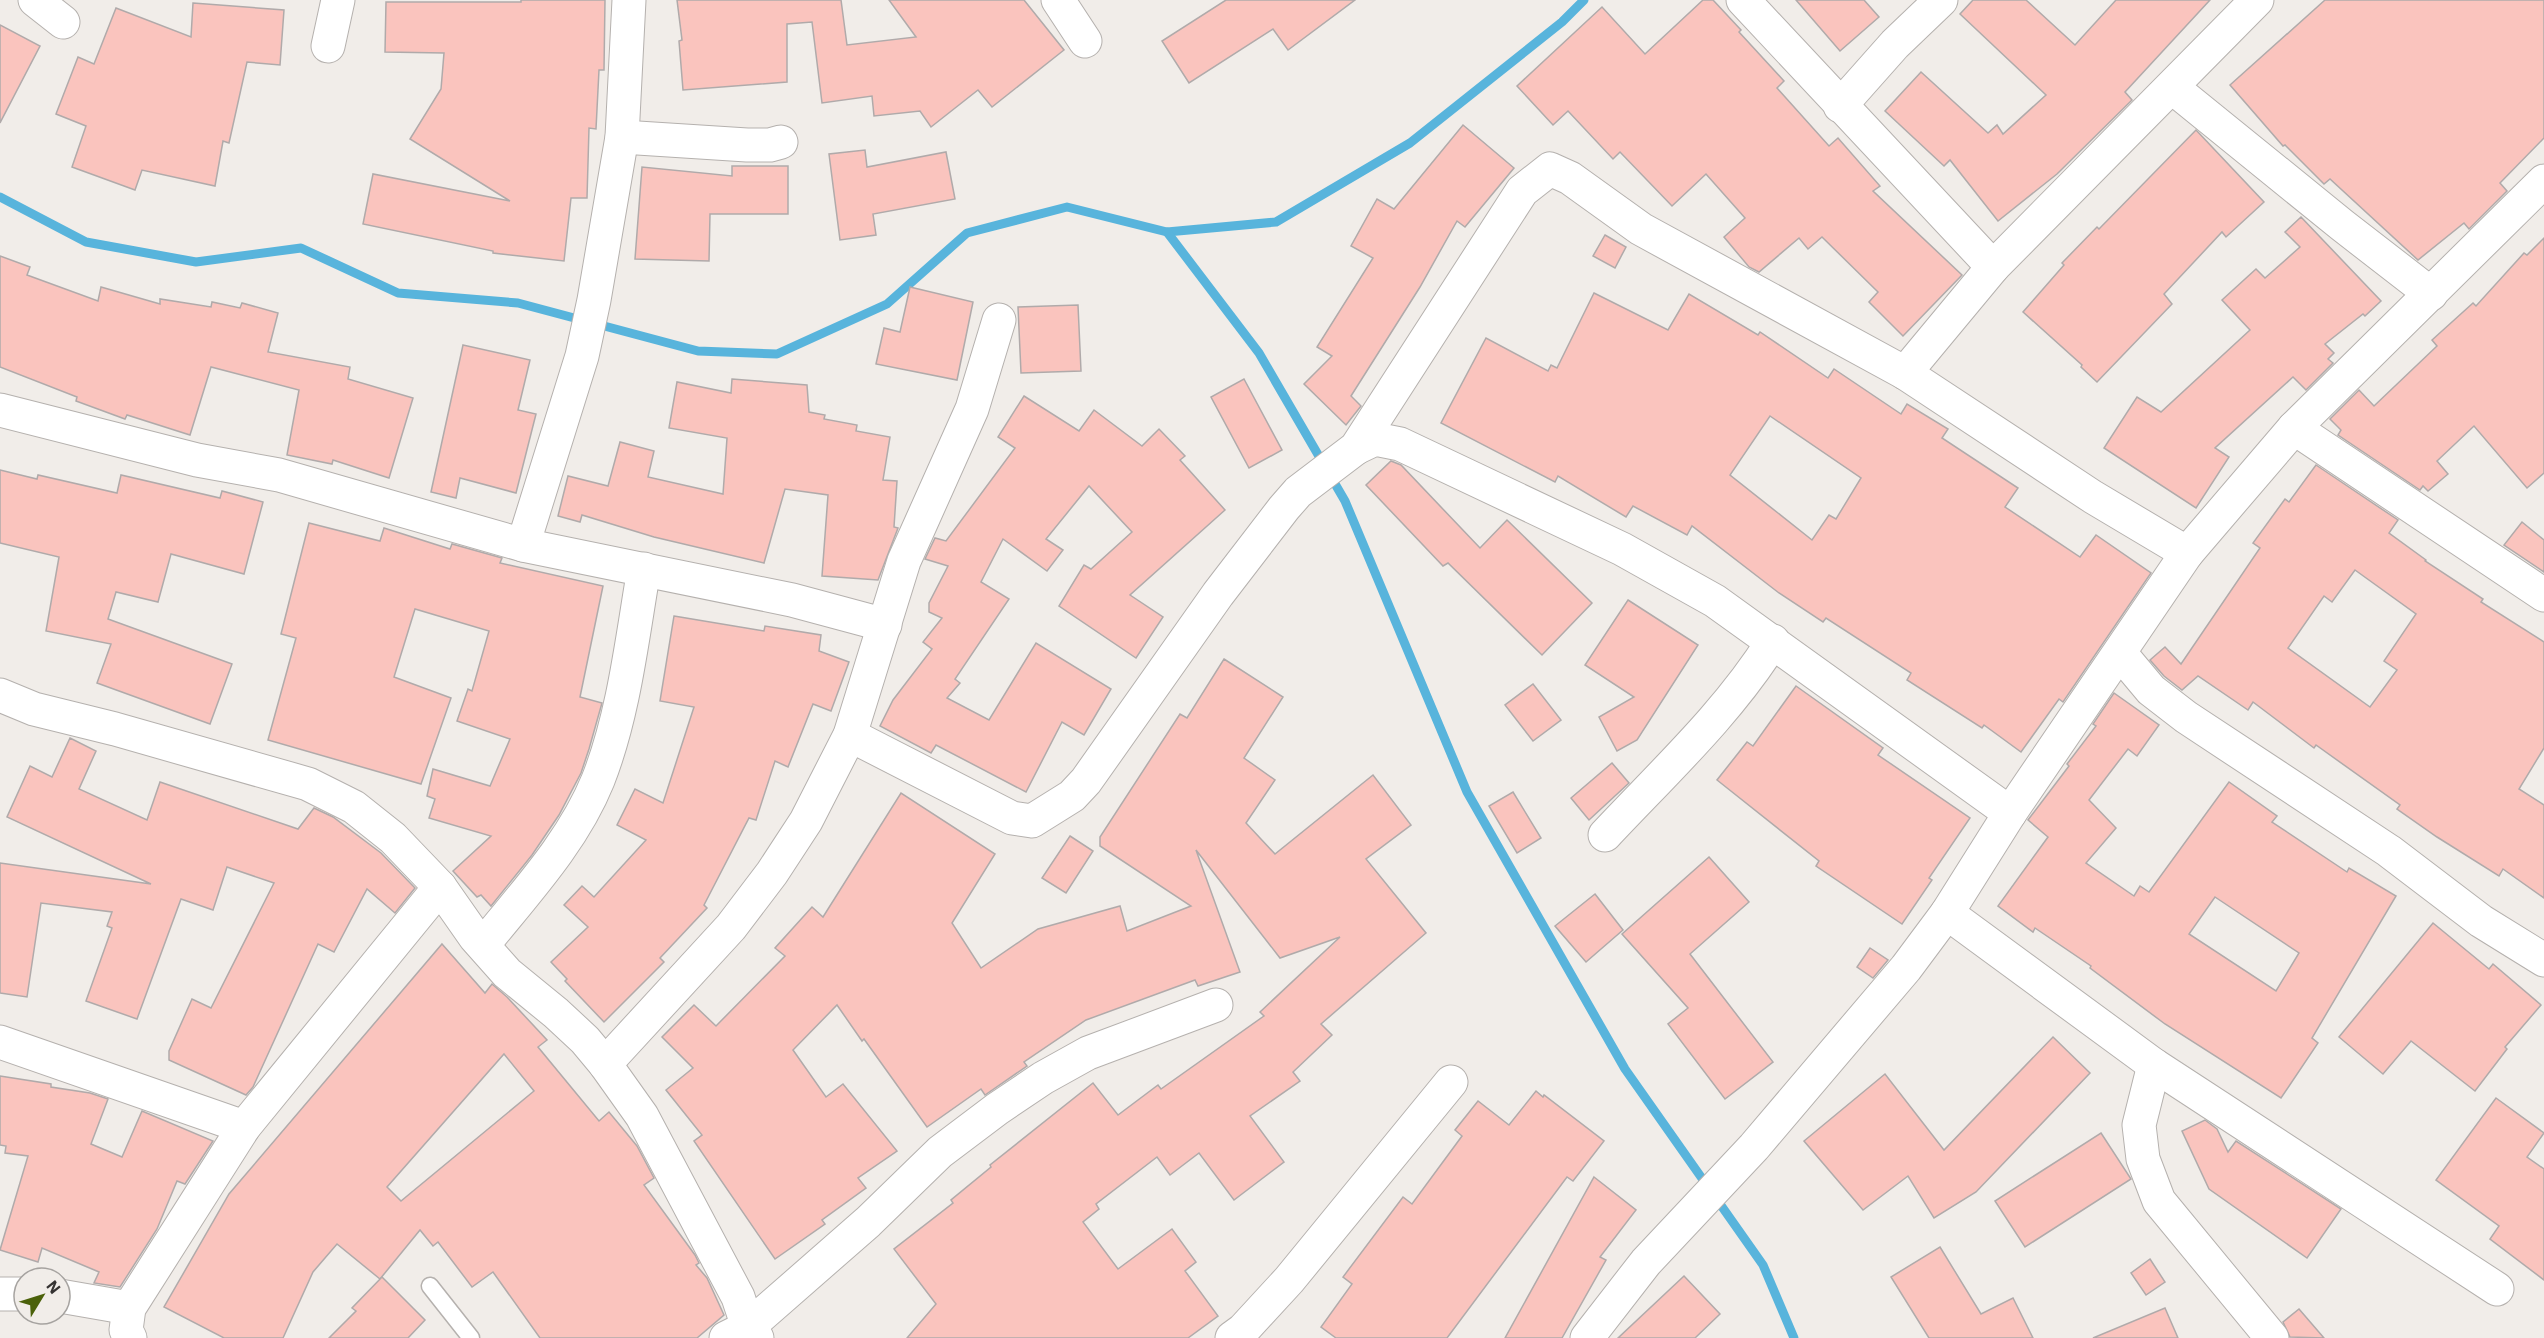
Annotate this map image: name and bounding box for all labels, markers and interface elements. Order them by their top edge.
north arrow [12,1266,72,1326]
text: N [42,1276,65,1297]

